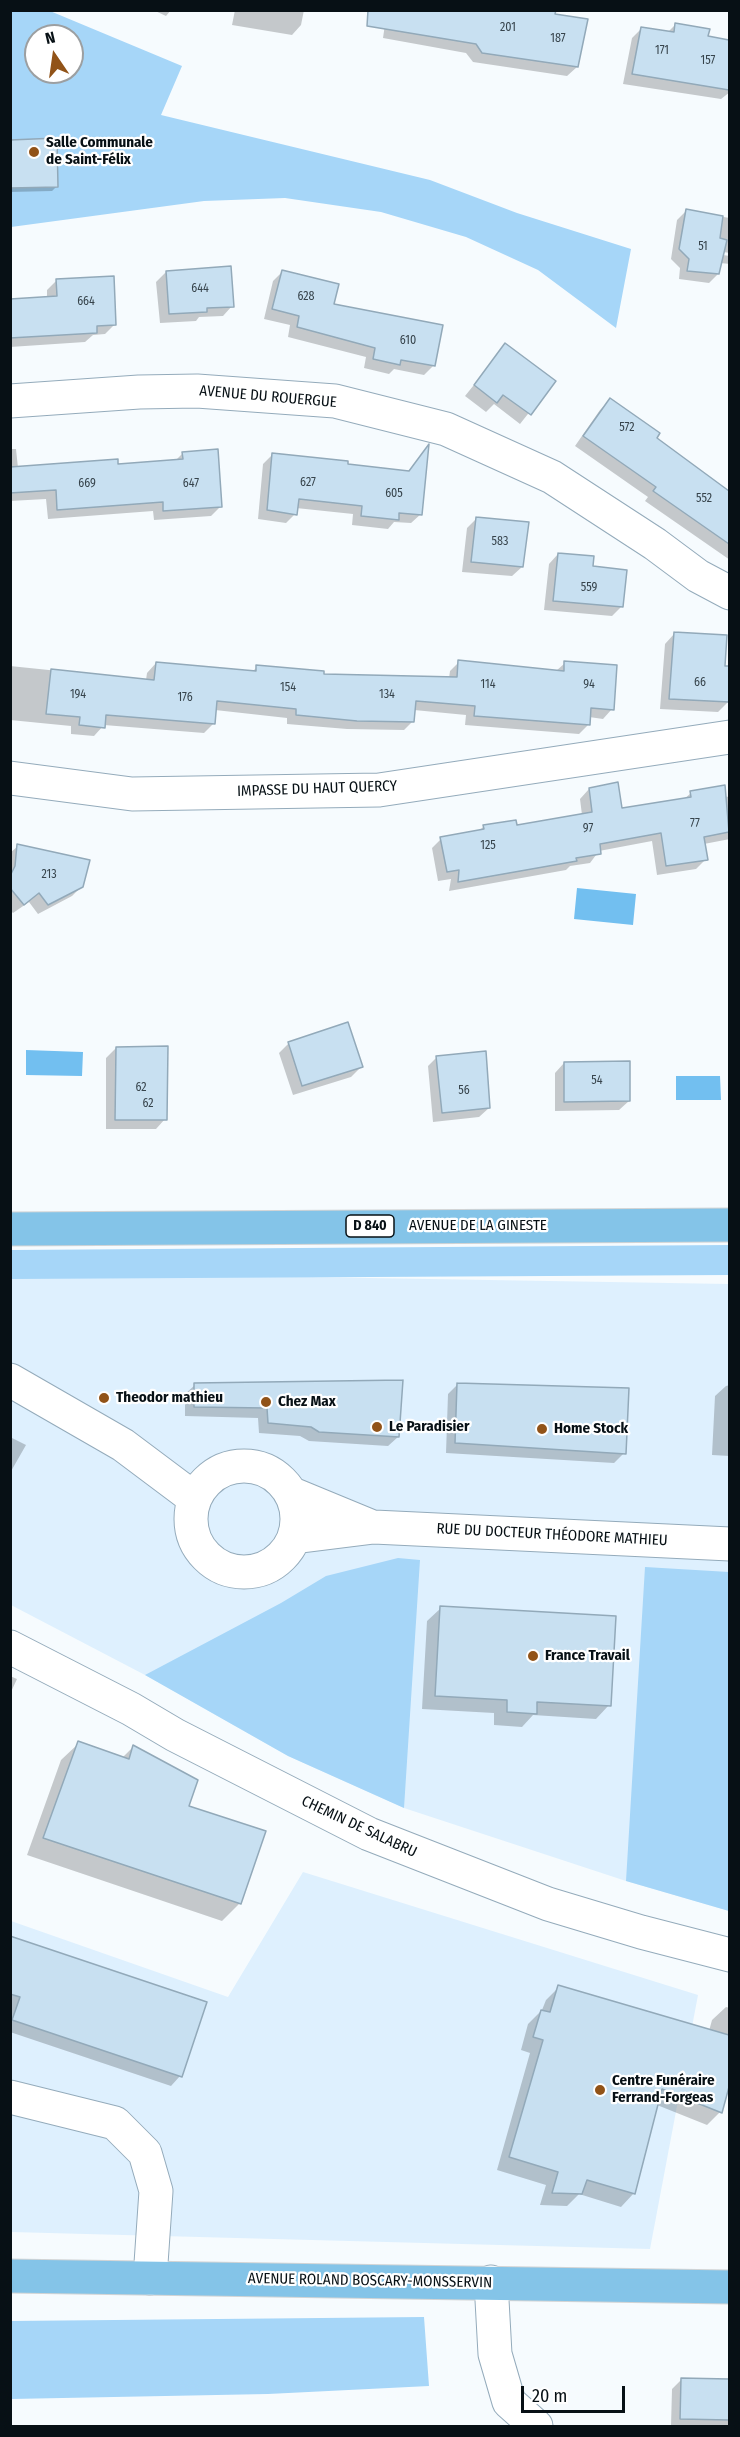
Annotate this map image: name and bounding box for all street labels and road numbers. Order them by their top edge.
street label: AVENUE DU ROUERGUE [199,382,337,412]
street label: IMPASSE DU HAUT QUERCY [237,777,397,801]
road number: D 840 [346,1215,394,1237]
street label: AVENUE DE LA GINESTE [409,1217,547,1235]
street label: RUE DU DOCTEUR THÉODORE MATHIEU [436,1520,668,1550]
street label: CHEMIN DE SALABRU [298,1792,420,1862]
street label: AVENUE ROLAND BOSCARY-MONSSERVIN [248,2270,492,2292]

